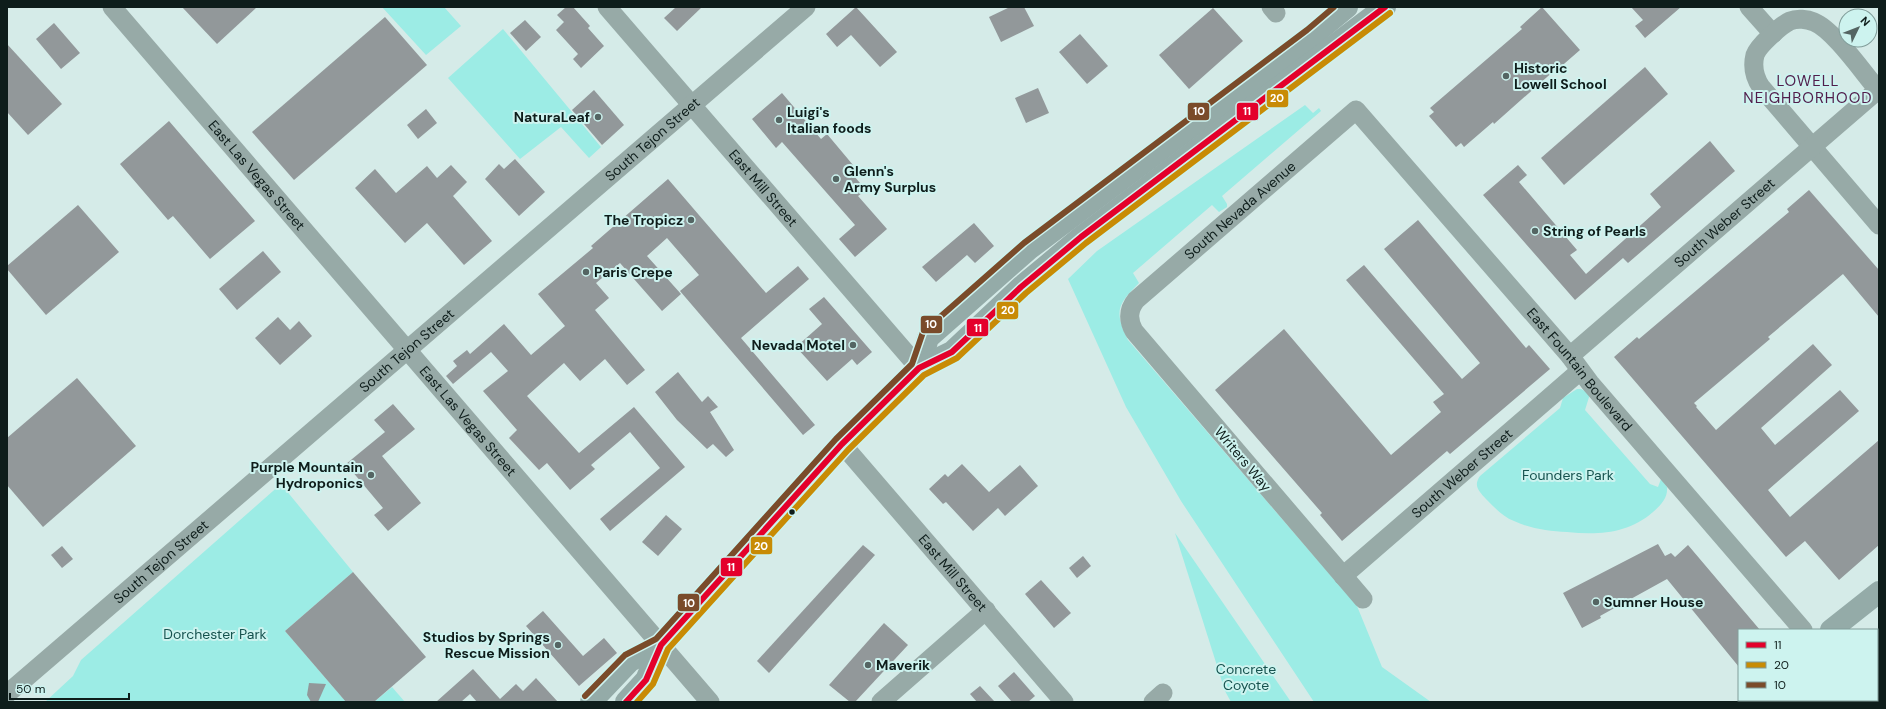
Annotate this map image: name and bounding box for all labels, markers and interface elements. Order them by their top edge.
north arrow [1838,8,1878,48]
text: N [1857,13,1873,29]
place label: Historic Lowell School [1514,59,1607,93]
marker: Historic Lowell School [1501,71,1511,81]
district label: LOWELL NEIGHBORHOOD [1743,71,1873,108]
line badge: 20 [1266,89,1289,108]
text: 20 [1270,91,1284,105]
street label: South Tejon Street [601,93,703,185]
line badge: 10 [1187,102,1210,121]
line badge: 11 [1236,102,1259,121]
place label: Luigi's Italian foods [787,103,871,137]
text: 10 [1193,104,1205,118]
text: 11 [1243,104,1251,118]
place label: NaturaLeaf [514,108,590,126]
marker: NaturaLeaf [593,112,603,122]
marker: Luigi's Italian foods [774,115,784,125]
street label: East Las Vegas Street [204,116,309,234]
street label: East Mill Street [725,145,802,230]
street label: South Nevada Avenue [1180,157,1299,263]
place label: Glenn's Army Surplus [844,162,936,196]
marker: Glenn's Army Surplus [831,174,841,184]
street label: South Weber Street [1670,174,1779,271]
place label: The Tropicz [604,211,683,229]
marker: The Tropicz [686,215,696,225]
place label: String of Pearls [1543,222,1646,240]
marker: String of Pearls [1530,226,1540,236]
place label: Paris Crepe [594,263,673,281]
marker: Paris Crepe [581,267,591,277]
line badge: 20 [996,301,1019,320]
text: 20 [1001,303,1015,317]
street label: East Fountain Boulevard [1523,304,1636,435]
street label: South Tejon Street [355,305,458,396]
line badge: 10 [920,315,943,334]
text: 10 [925,317,937,331]
line badge: 11 [966,318,989,337]
text: 11 [974,321,982,335]
place label: Nevada Motel [752,336,845,354]
marker: Nevada Motel [848,340,858,350]
street label: East Las Vegas Street [416,362,520,480]
street label: Writers Way [1211,423,1275,495]
street label: South Weber Street [1407,425,1516,522]
place label: Purple Mountain Hydroponics [250,458,363,492]
park label: Founders Park [1522,466,1614,484]
marker: Purple Mountain Hydroponics [366,470,376,480]
unlabelled marker [787,507,797,517]
street label: South Tejon Street [110,516,212,607]
street label: East Mill Street [915,530,991,615]
line badge: 20 [750,536,773,555]
text: 20 [754,539,768,553]
line badge: 11 [720,557,743,577]
text: 11 [727,560,735,574]
line badge: 10 [677,593,700,612]
place label: Sumner House [1604,593,1703,611]
text: 10 [683,596,695,610]
marker: Sumner House [1591,597,1601,607]
park label: Dorchester Park [163,625,267,643]
place label: Studios by Springs Rescue Mission [423,628,550,662]
legend [1738,629,1878,701]
text: 11 [1774,637,1782,653]
marker: Studios by Springs Rescue Mission [553,640,563,650]
place label: Maverik [876,656,930,674]
text: 20 [1774,657,1789,673]
marker: Maverik [863,660,873,670]
park label: Concrete Coyote [1216,660,1276,694]
scale bar [10,675,129,701]
text: 10 [1774,677,1786,693]
text: 50 m [16,681,45,697]

